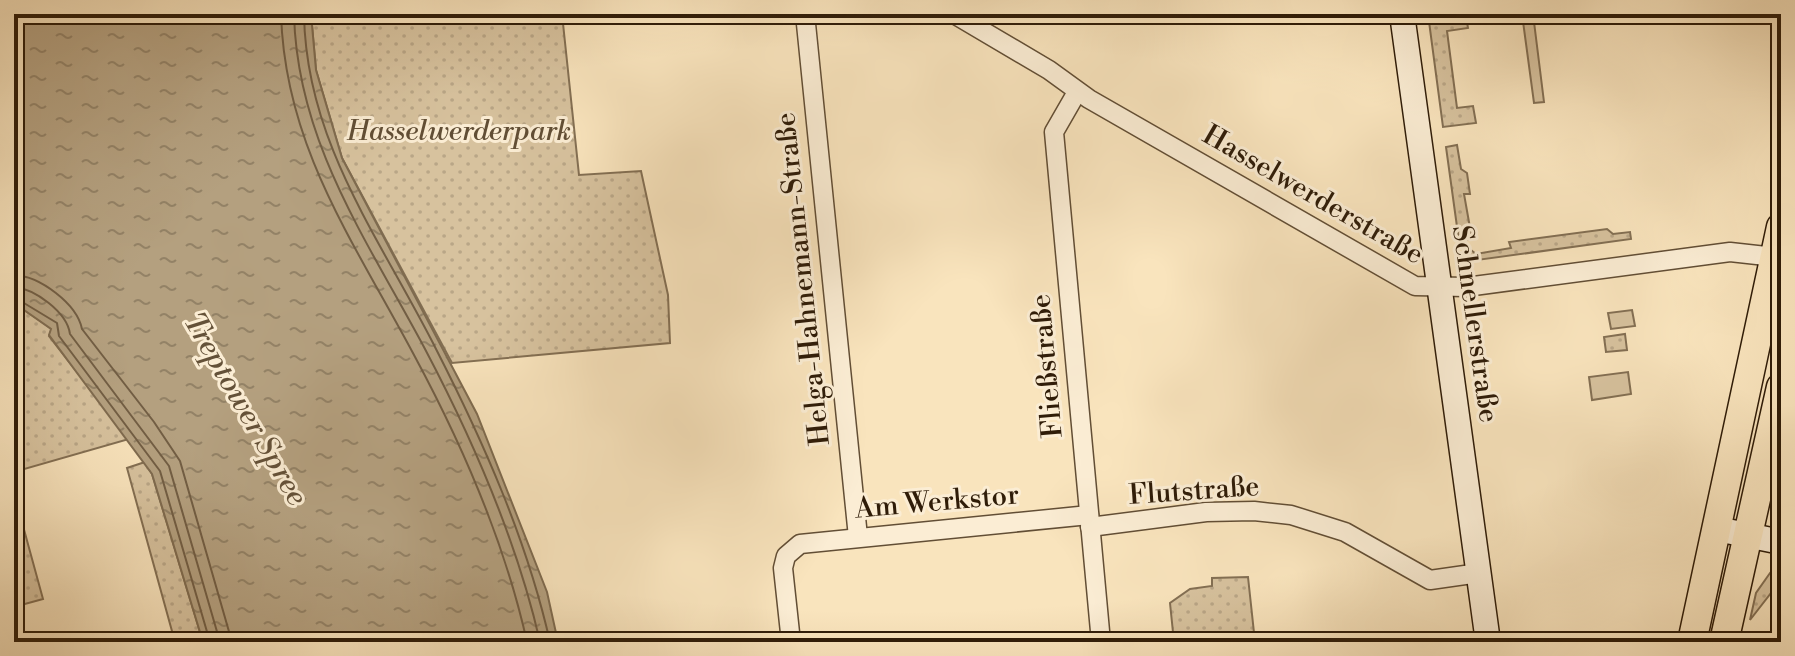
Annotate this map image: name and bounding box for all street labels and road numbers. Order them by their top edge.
street label: Helga-Hahnemann-Straße [768,111,838,447]
street label: Hasselwerderstraße [1196,118,1430,272]
street label: Schnellerstraße [1444,223,1506,425]
street label: Fließstraße [1023,293,1071,439]
street label: Flutstraße [1127,469,1261,513]
street label: Am Werkstor [852,477,1021,527]

